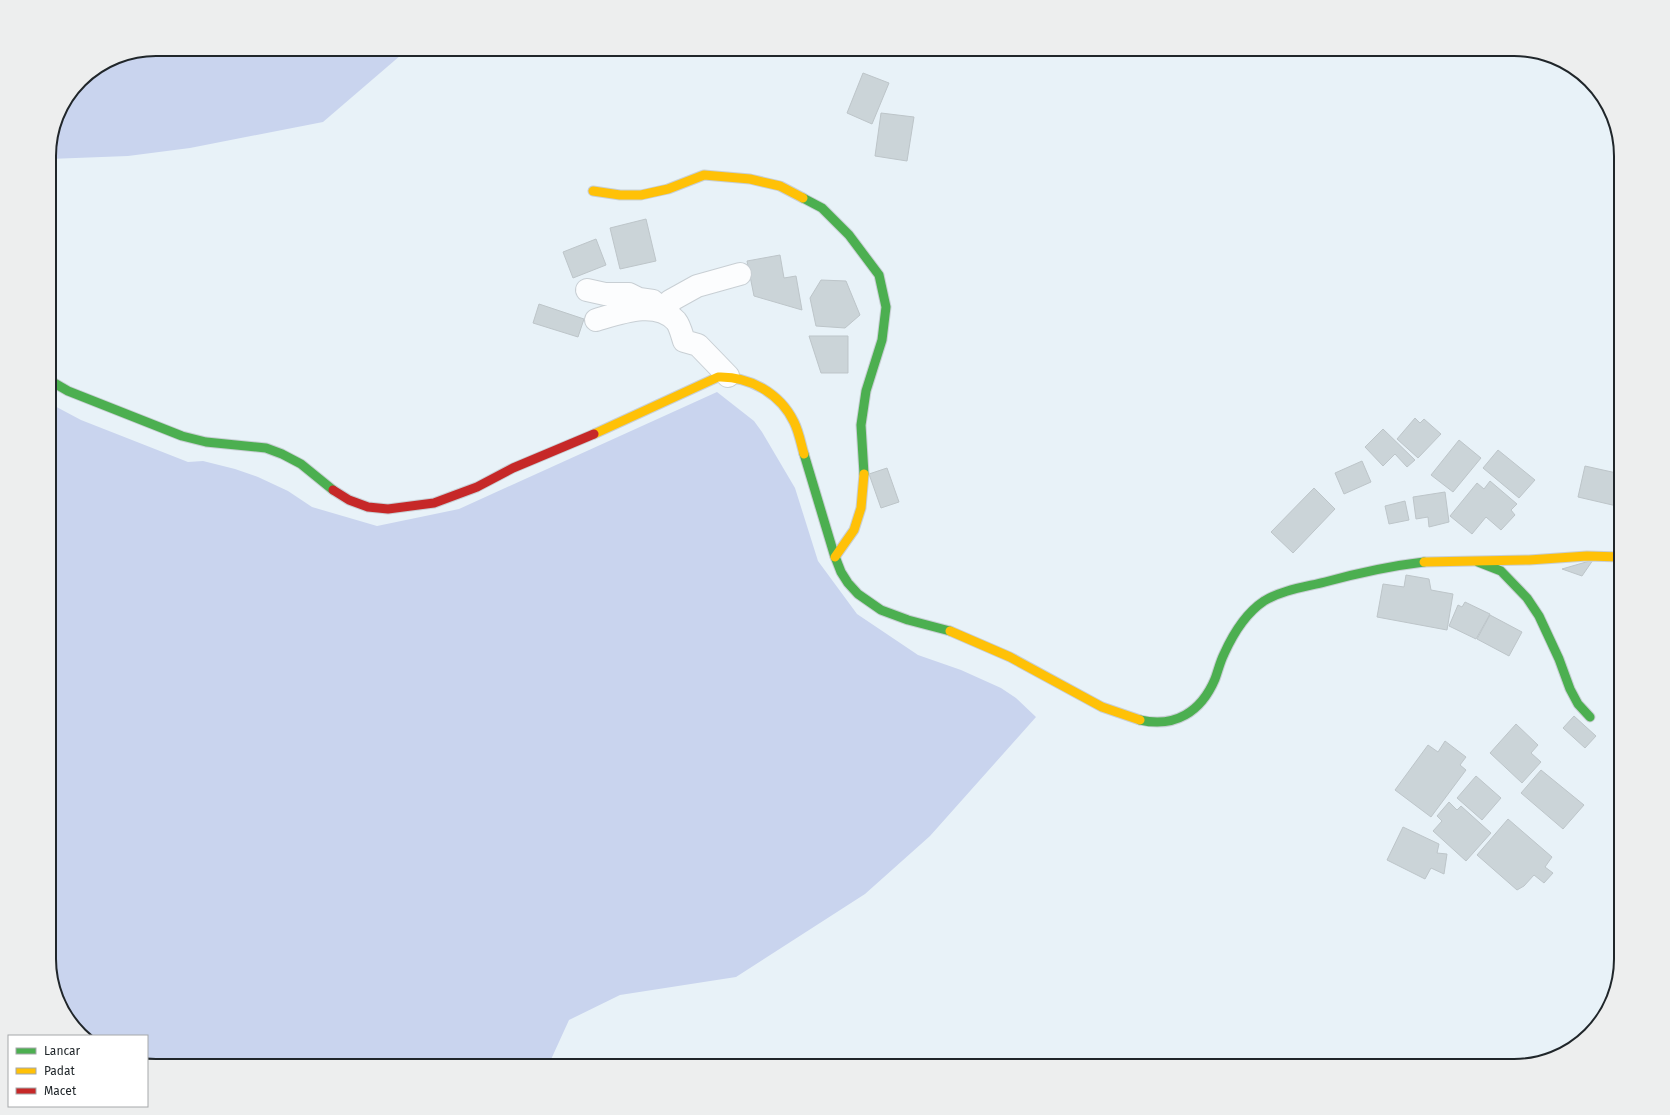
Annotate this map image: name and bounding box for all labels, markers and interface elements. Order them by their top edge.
legend [8,1035,148,1107]
text: Lancar [44,1044,81,1058]
text: Padat [44,1064,76,1078]
text: Macet [44,1084,77,1098]

